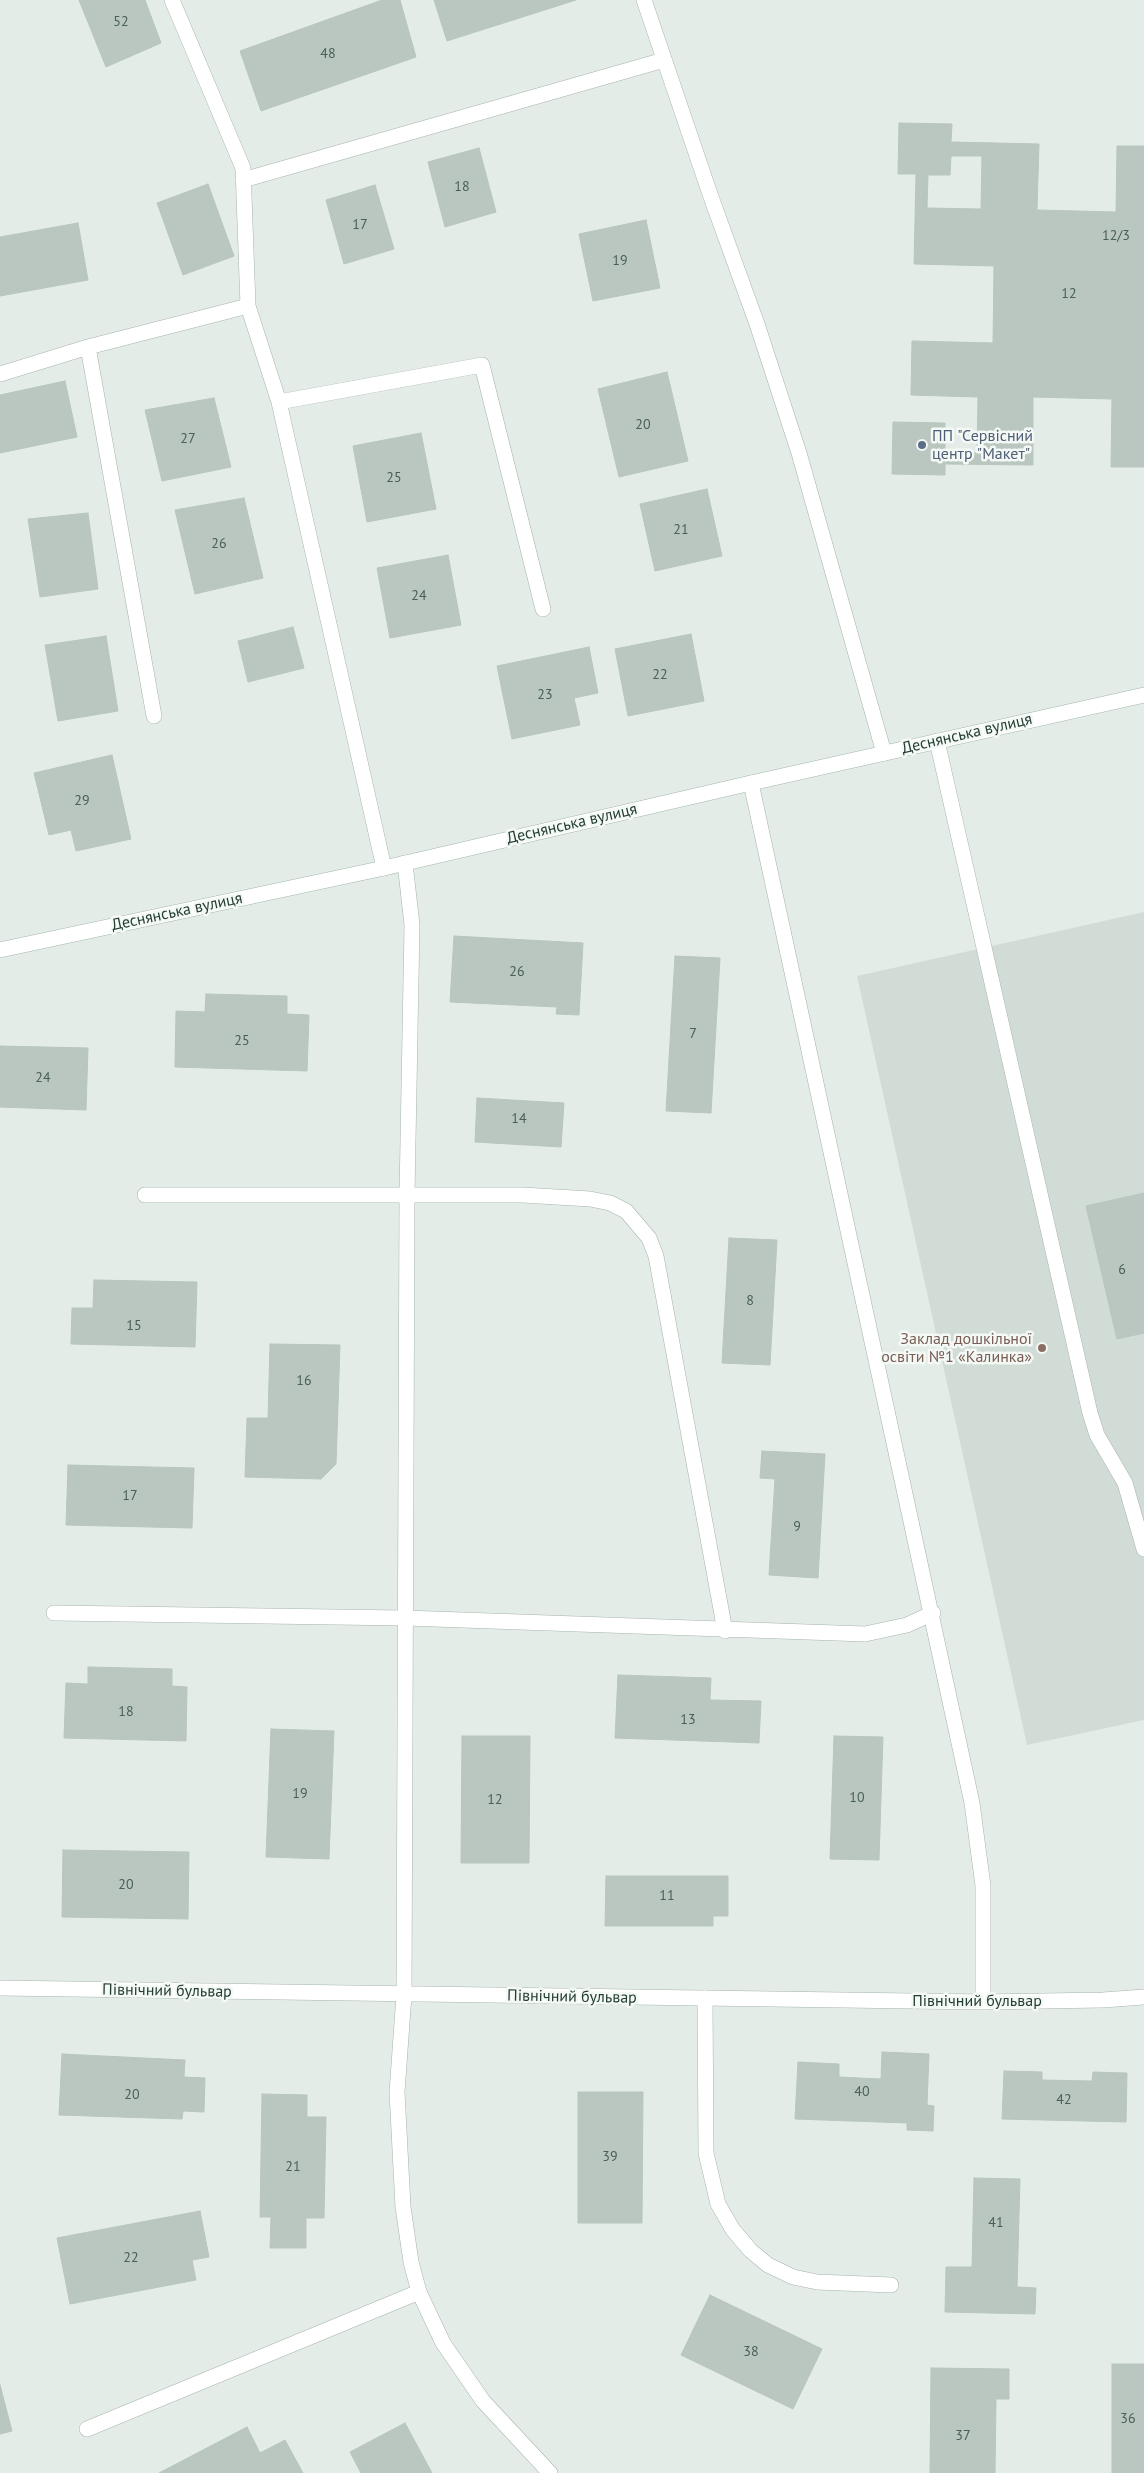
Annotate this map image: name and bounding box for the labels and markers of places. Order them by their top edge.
place label: ПП "Сервісний центр "Макет" [932,426,1033,464]
marker: ПП "Сервісний центр "Макет" [916,439,928,451]
place label: Заклад дошкільної освіти №1 «Калинка» [881,1329,1032,1367]
marker: Заклад дошкільної освіти №1 «Калинка» [1036,1342,1048,1354]

